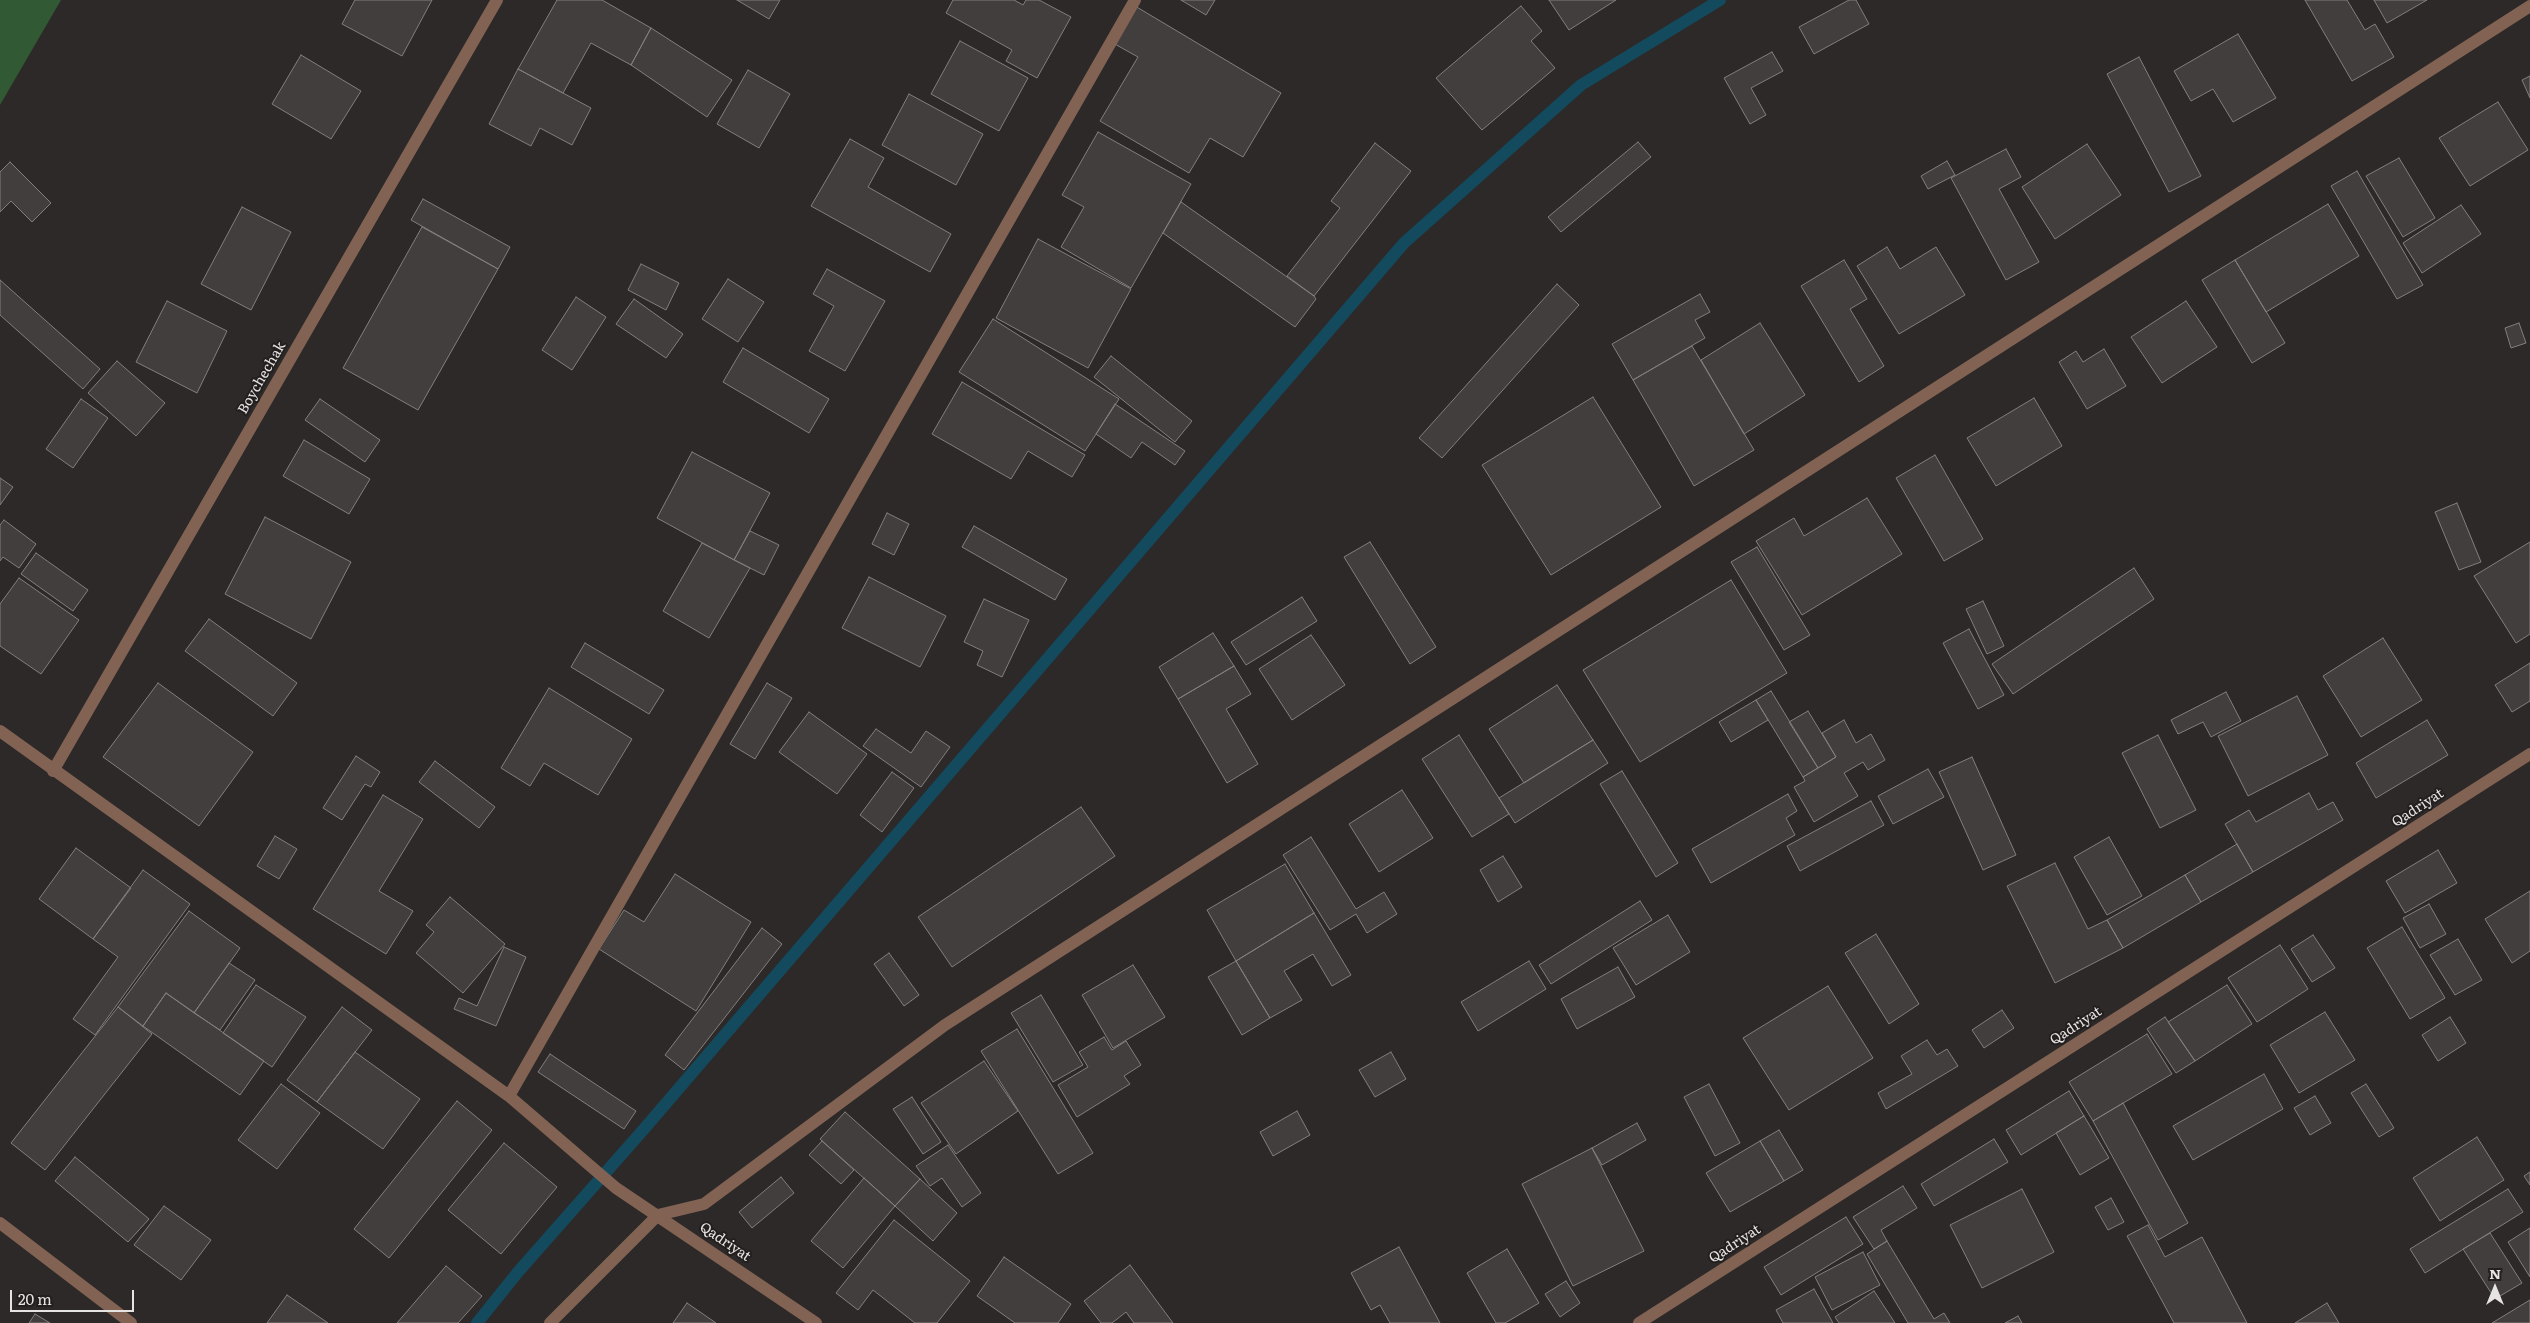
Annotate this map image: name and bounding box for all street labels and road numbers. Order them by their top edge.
street label: Boychechak [235,339,289,417]
street label: Qadriyat [2389,785,2447,831]
street label: Qadriyat [2047,1003,2105,1049]
street label: Qadriyat [696,1219,754,1265]
street label: Qadriyat [1706,1221,1764,1267]

